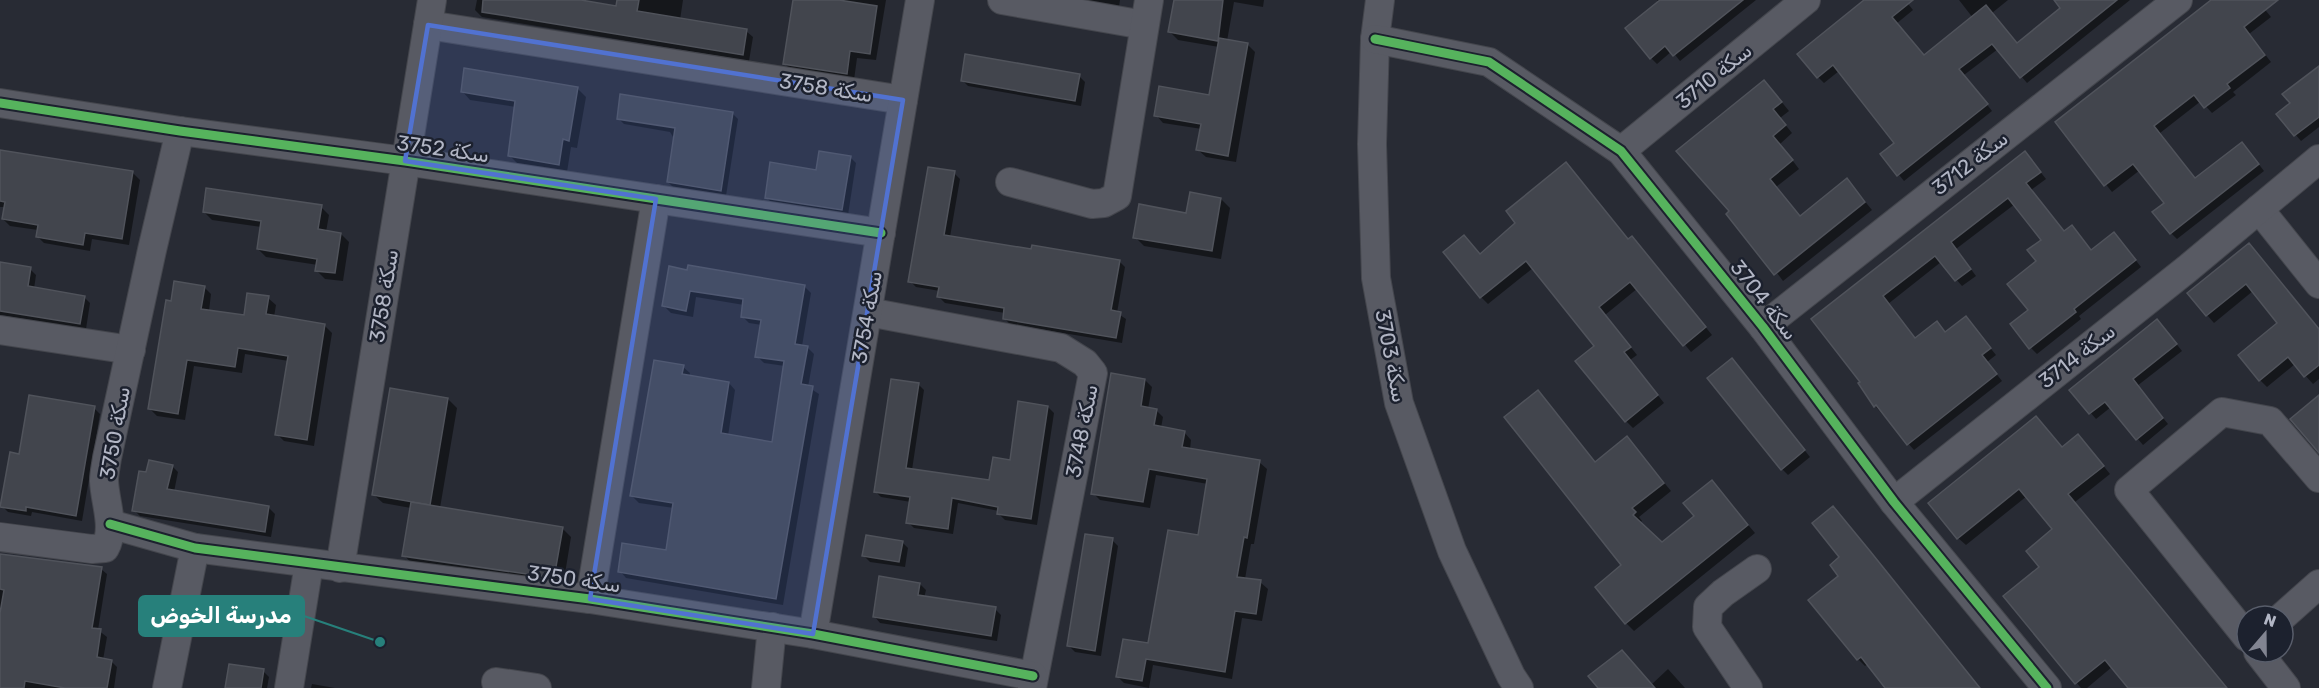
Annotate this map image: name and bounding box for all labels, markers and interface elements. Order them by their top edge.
street label: سكة 3710 [1671,37,1757,114]
street label: سكة 3758 [778,68,875,107]
street label: سكة 3712 [1927,125,2013,200]
street label: سكة 3752 [395,130,491,167]
street label: سكة 3758 [364,247,403,344]
street label: سكة 3704 [1725,255,1803,345]
street label: سكة 3754 [846,269,887,365]
street label: سكة 3703 [1370,307,1413,405]
street label: سكة 3714 [2033,318,2120,393]
street label: سكة 3748 [1060,382,1103,480]
street label: سكة 3750 [94,384,135,481]
street label: سكة 3750 [526,560,622,597]
callout: مدرسة الخوض [139,596,304,636]
text: مدرسة الخوض [150,602,292,629]
north arrow [2235,604,2295,664]
text: N [2261,609,2279,631]

